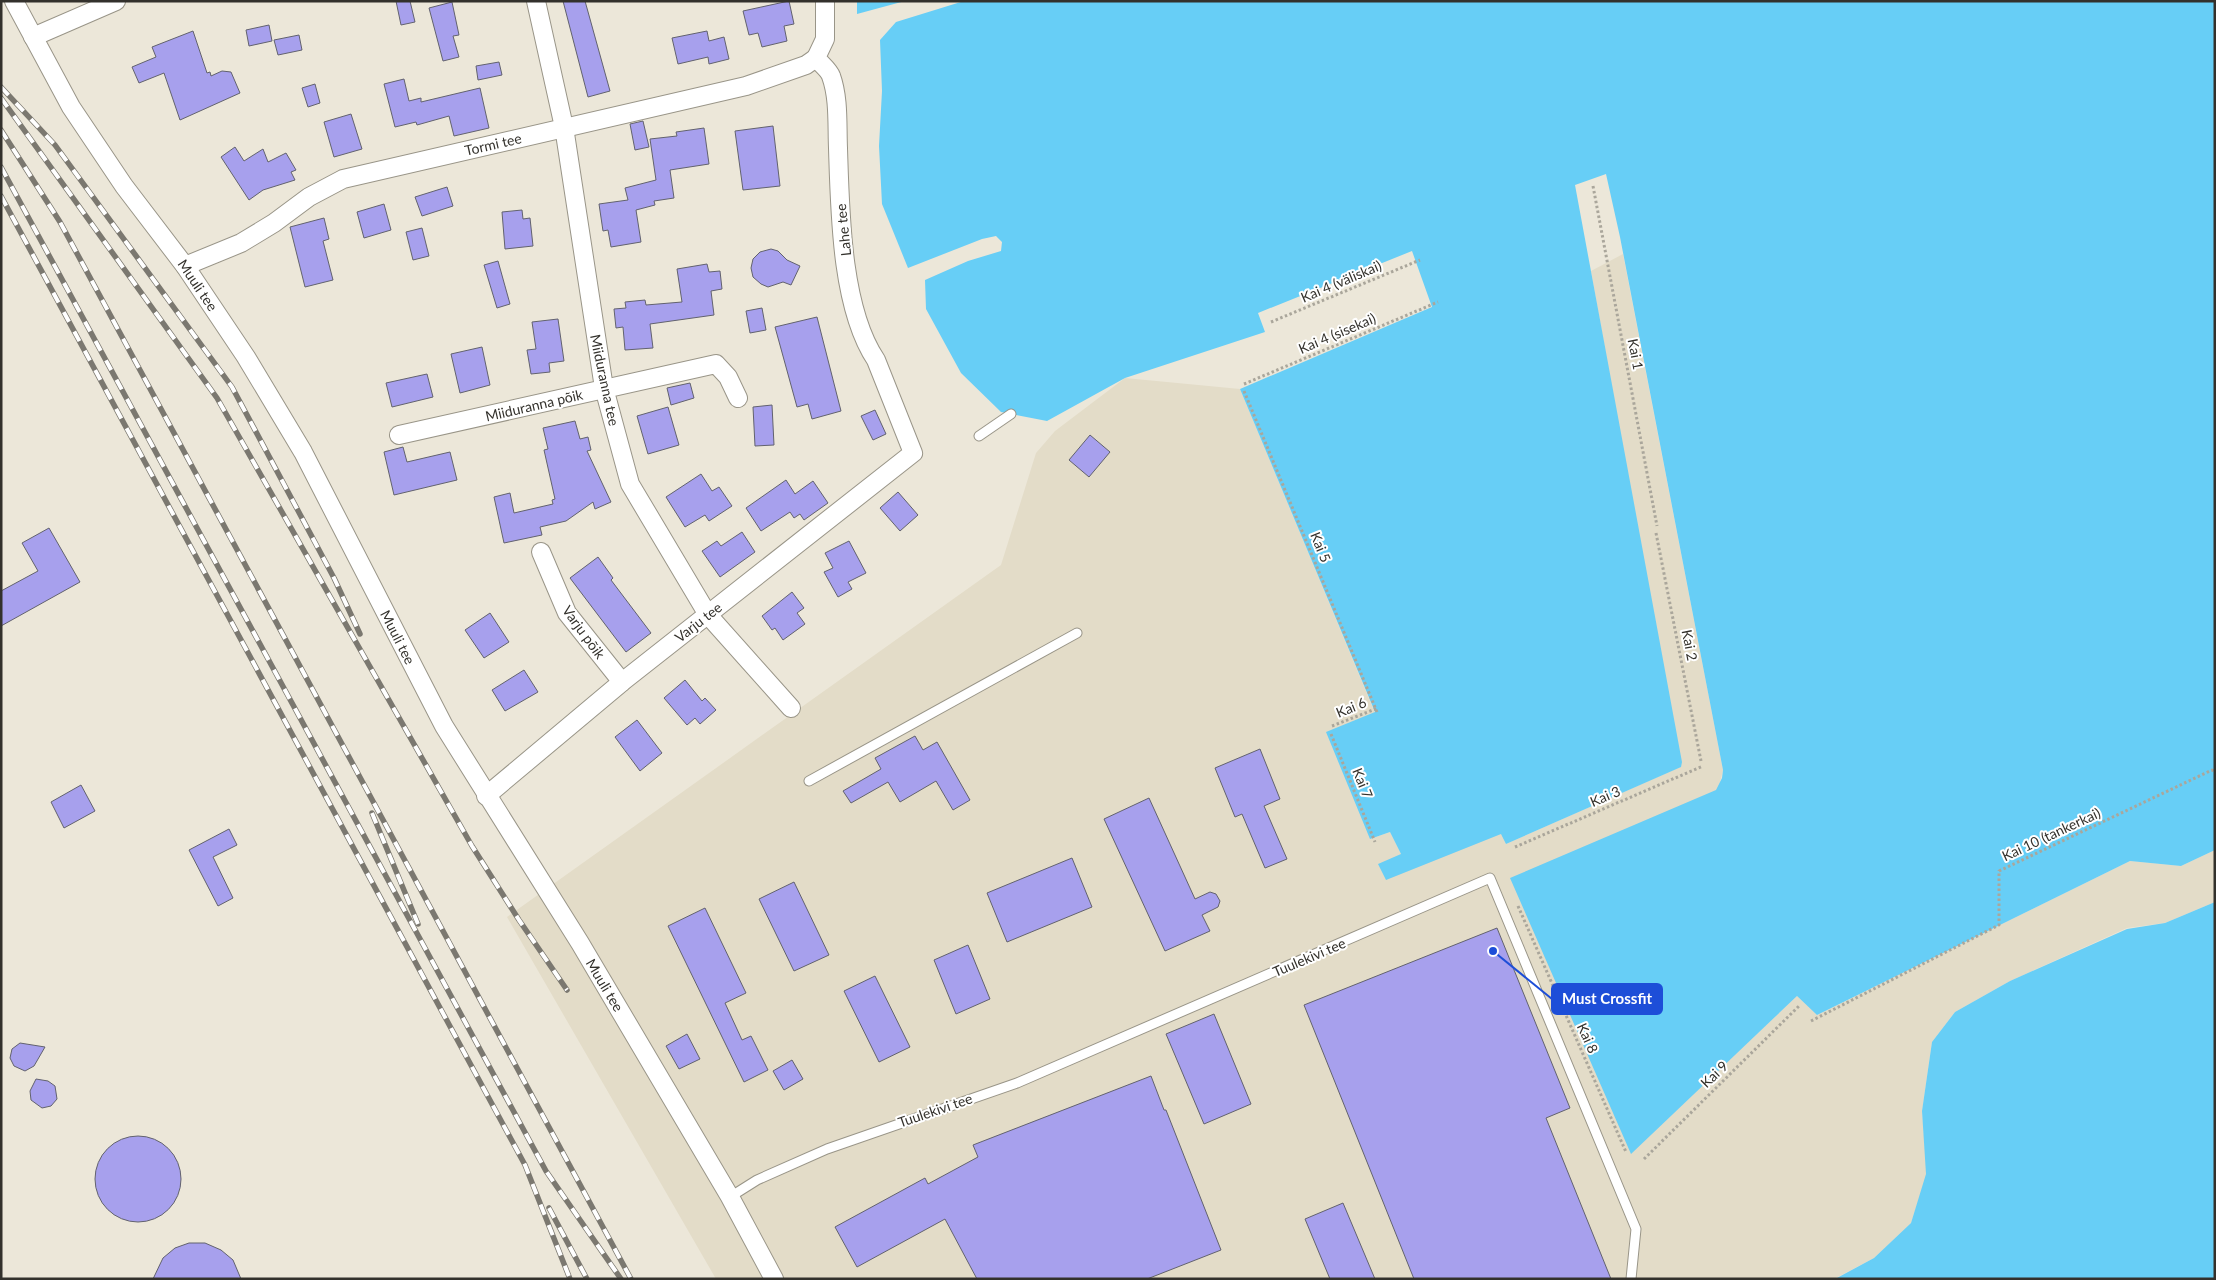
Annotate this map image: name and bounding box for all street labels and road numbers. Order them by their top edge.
street label: Tormi tee [463,129,523,159]
street label: Lahe tee [832,203,854,257]
street label: Muuli tee [175,256,221,314]
street label: Kai 4 (väliskai) [1298,256,1384,306]
street label: Kai 4 (sisekai) [1296,309,1378,357]
street label: Miiduranna tee [587,333,623,427]
street label: Kai 1 [1625,337,1647,371]
street label: Miiduranna põik [484,385,585,424]
street label: Kai 5 [1307,529,1335,565]
street label: Varju tee [671,598,725,646]
street label: Varju põik [559,602,609,663]
street label: Muuli tee [377,607,419,667]
street label: Kai 2 [1679,628,1701,662]
street label: Kai 6 [1333,693,1369,721]
street label: Kai 7 [1349,765,1377,801]
street label: Kai 3 [1587,782,1623,810]
street label: Kai 10 (tankerkai) [1999,804,2103,864]
street label: Tuulekivi tee [1270,934,1348,980]
street label: Muuli tee [583,956,627,1014]
street label: Kai 8 [1574,1020,1602,1056]
street label: Kai 9 [1697,1057,1731,1091]
street label: Tuulekivi tee [896,1089,974,1131]

